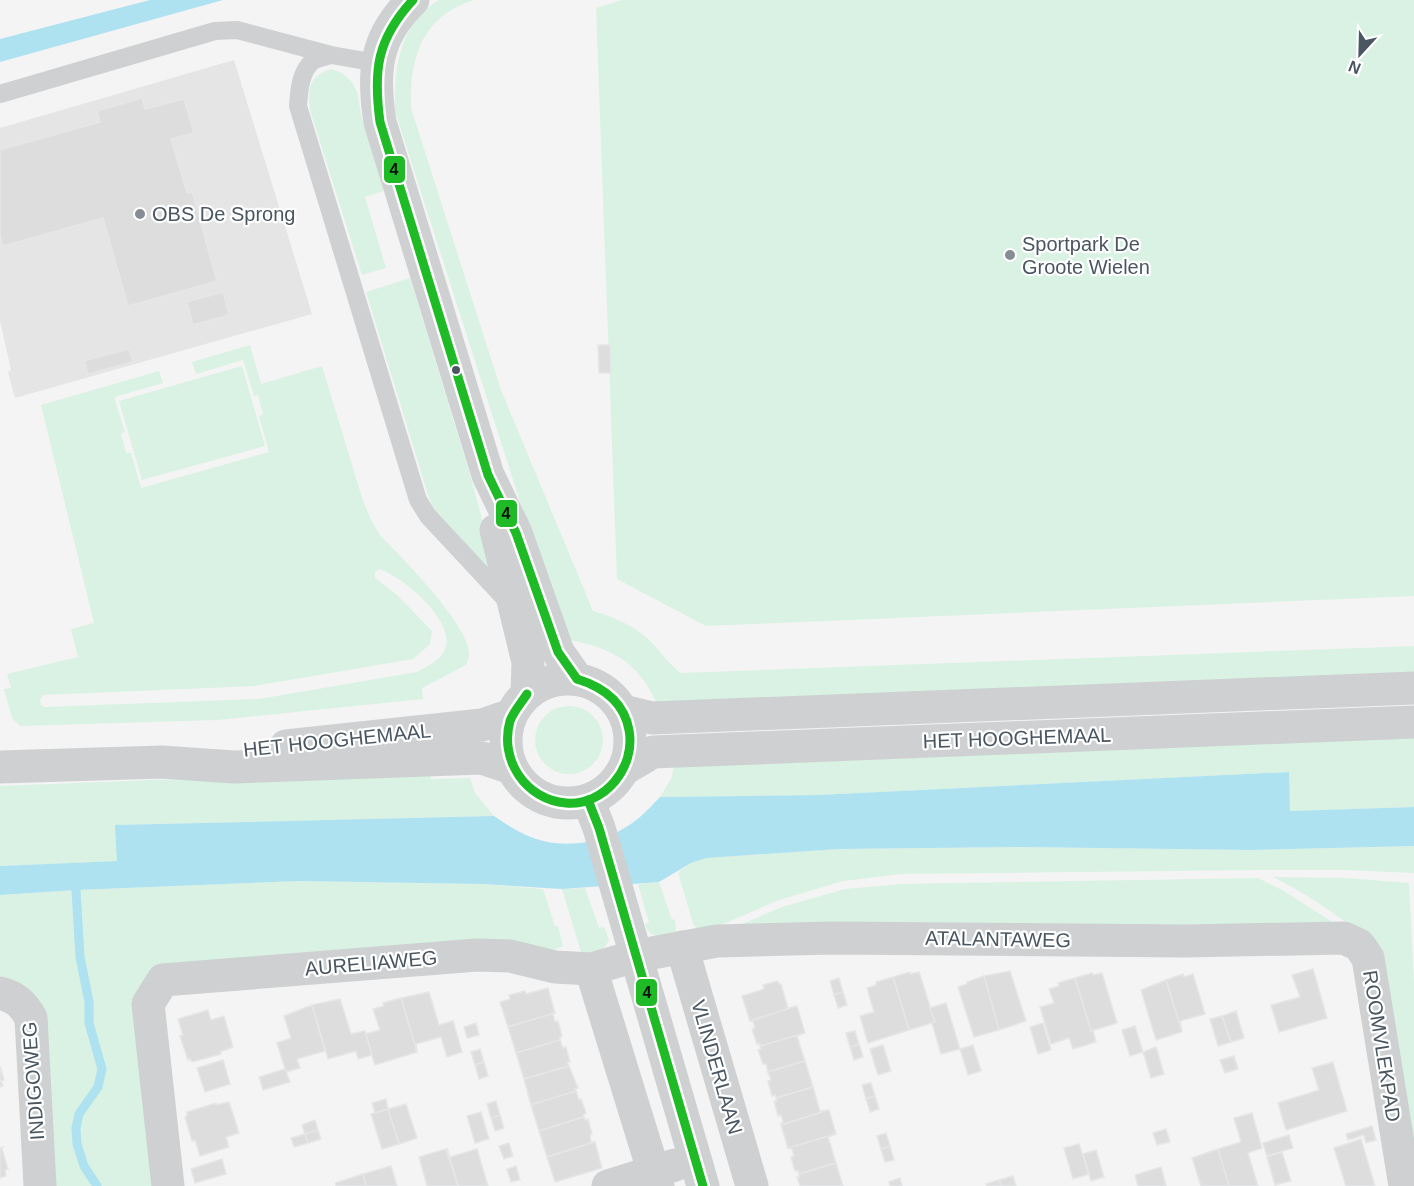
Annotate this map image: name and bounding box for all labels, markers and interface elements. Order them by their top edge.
north arrow [1330,24,1390,84]
text: N [1346,57,1363,77]
line badge: 4 [383,155,406,184]
text: 4 [390,161,399,178]
place label: OBS De Sprong [152,203,295,225]
marker: OBS De Sprong [133,207,147,221]
place label: Sportpark De Groote Wielen [1022,233,1150,278]
marker: Sportpark De Groote Wielen [1003,248,1017,262]
unlabelled marker [450,364,462,376]
line badge: 4 [495,499,518,528]
text: 4 [502,505,511,522]
street label: HET HOOGHEMAAL [242,719,432,761]
street label: HET HOOGHEMAAL [922,724,1112,752]
street label: ATALANTAWEG [925,927,1071,951]
street label: AURELIAWEG [304,946,438,980]
street label: ROOMVLEKPAD [1359,969,1405,1123]
line badge: 4 [635,978,658,1007]
text: 4 [643,984,652,1001]
street label: VLINDERLAAN [687,997,747,1137]
street label: INDIGOWEG [18,1021,48,1141]

